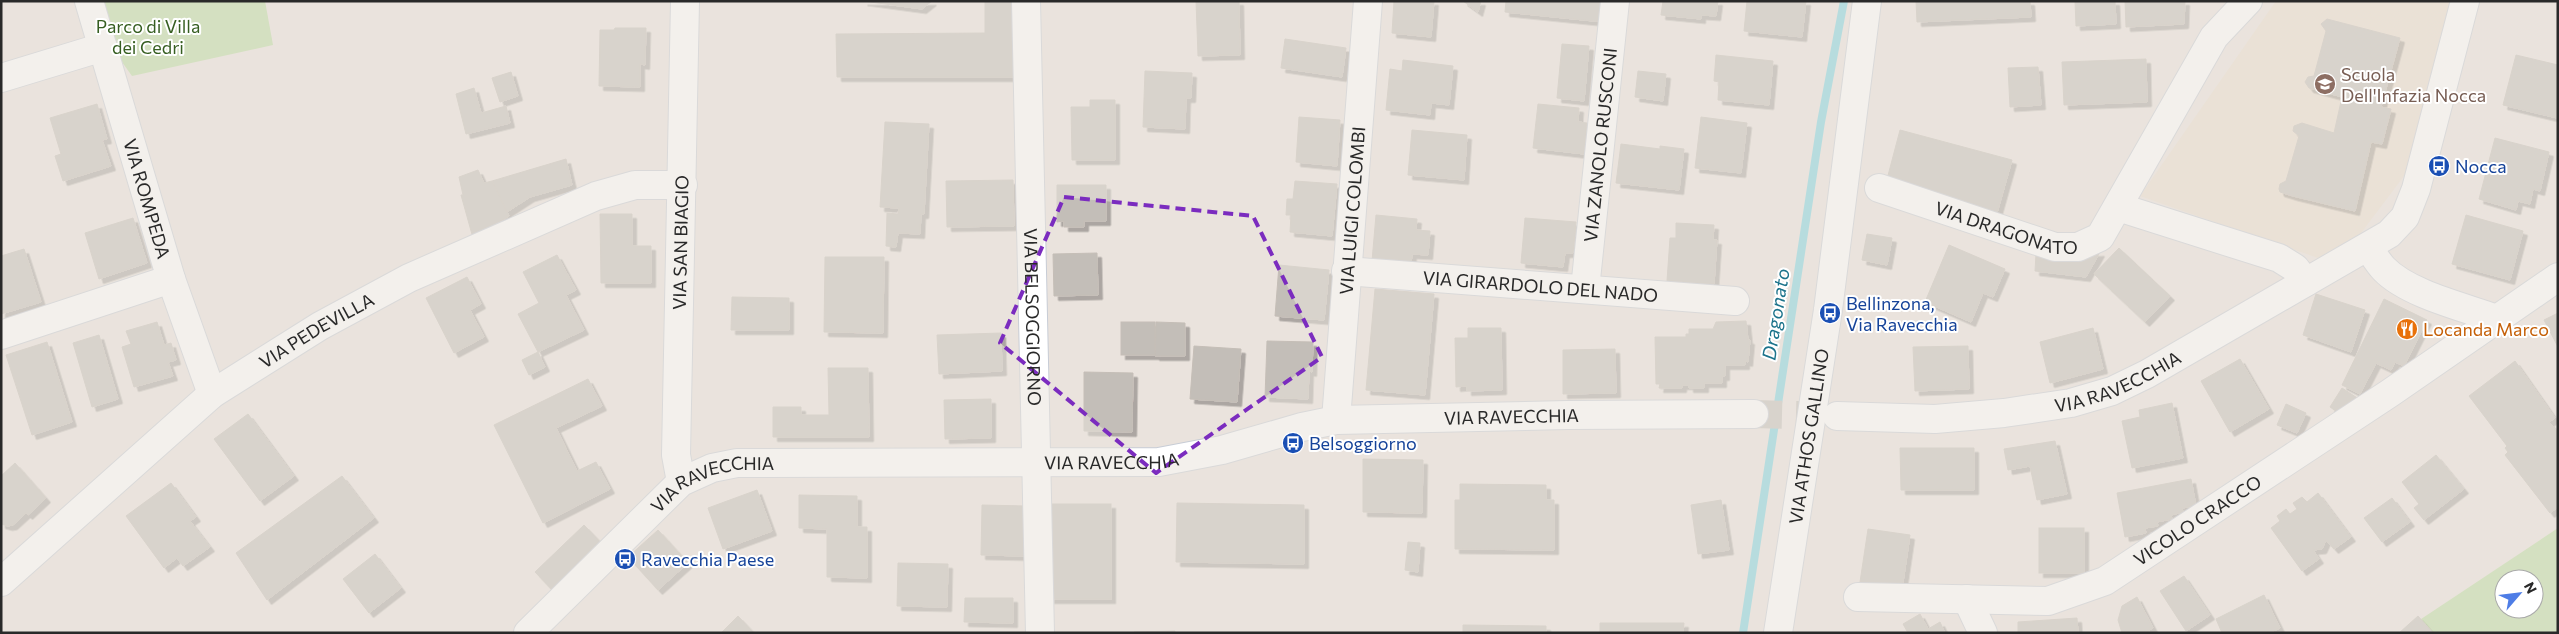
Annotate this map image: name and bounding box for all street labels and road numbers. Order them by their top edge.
street label: VIA ZANOLO RUSCONI [1579,47,1621,243]
street label: VIA LUIGI COLOMBI [1335,126,1369,296]
street label: VIA ROMPEDA [119,136,175,261]
street label: VIA SAN BIAGIO [668,175,693,310]
street label: VIA DRAGONATO [1932,197,2078,258]
street label: VIA BELSOGGIORNO [1020,228,1046,406]
street label: VIA GIRARDOLO DEL NADO [1422,266,1659,306]
street label: VIA PEDEVILLA [255,288,378,373]
street label: VIA RAVECCHIA [2053,346,2184,416]
street label: VIA ATHOS GALLINO [1784,347,1833,526]
street label: VIA RAVECCHIA [1444,404,1579,429]
street label: VIA RAVECCHIA [1044,447,1181,473]
street label: VIA RAVECCHIA [646,451,774,517]
street label: VICOLO CRACCO [2129,470,2265,570]

